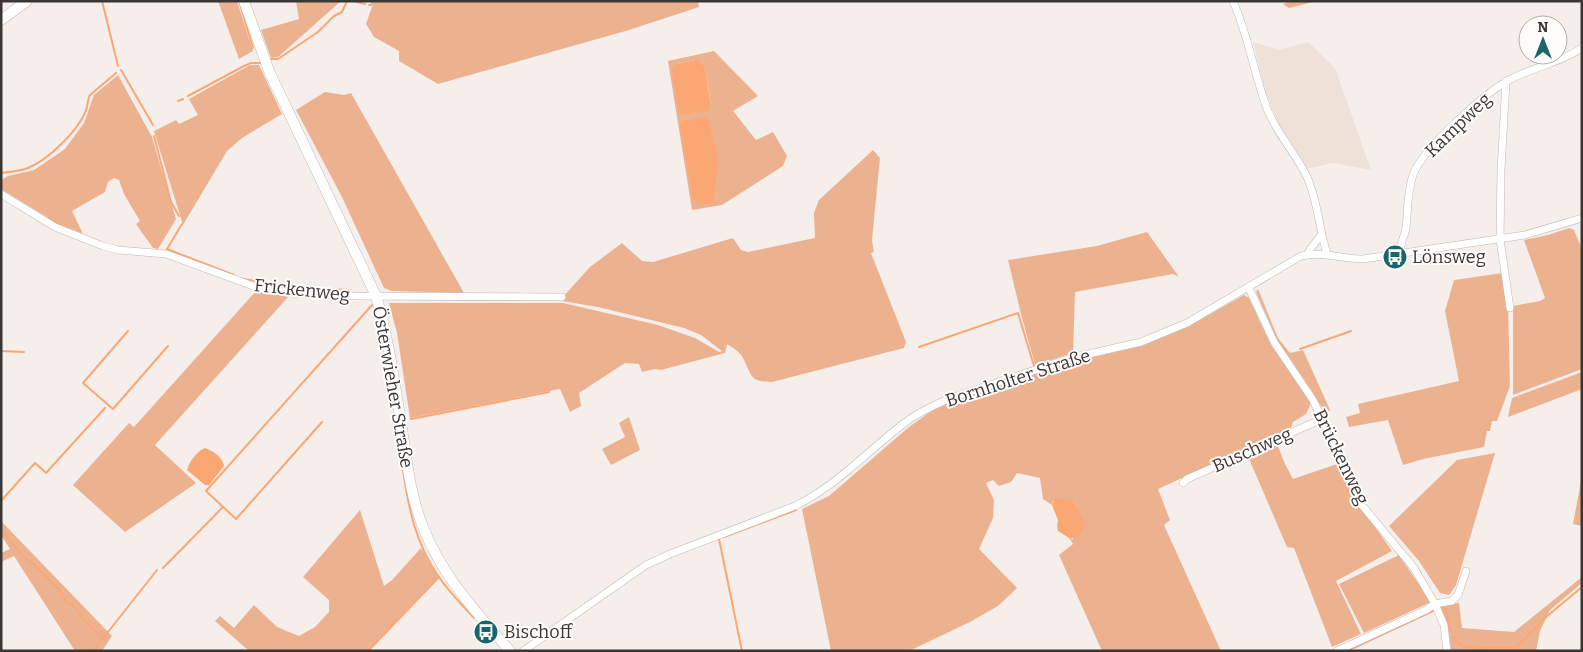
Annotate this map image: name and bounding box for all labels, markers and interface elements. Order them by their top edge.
north arrow [1518,15,1568,65]
text: N [1538,19,1549,36]
street label: Kampweg [1420,88,1496,162]
bus stop icon: Lönsweg [1382,244,1408,270]
place label: Lönsweg [1412,246,1486,268]
street label: Frickenweg [253,274,351,306]
street label: Österwieher Straße [368,304,418,470]
street label: Bornholter Straße [943,344,1093,412]
street label: Brückenweg [1308,406,1374,508]
street label: Buschweg [1209,423,1295,477]
bus stop icon: Bischoff [473,619,499,645]
place label: Bischoff [504,621,574,643]

